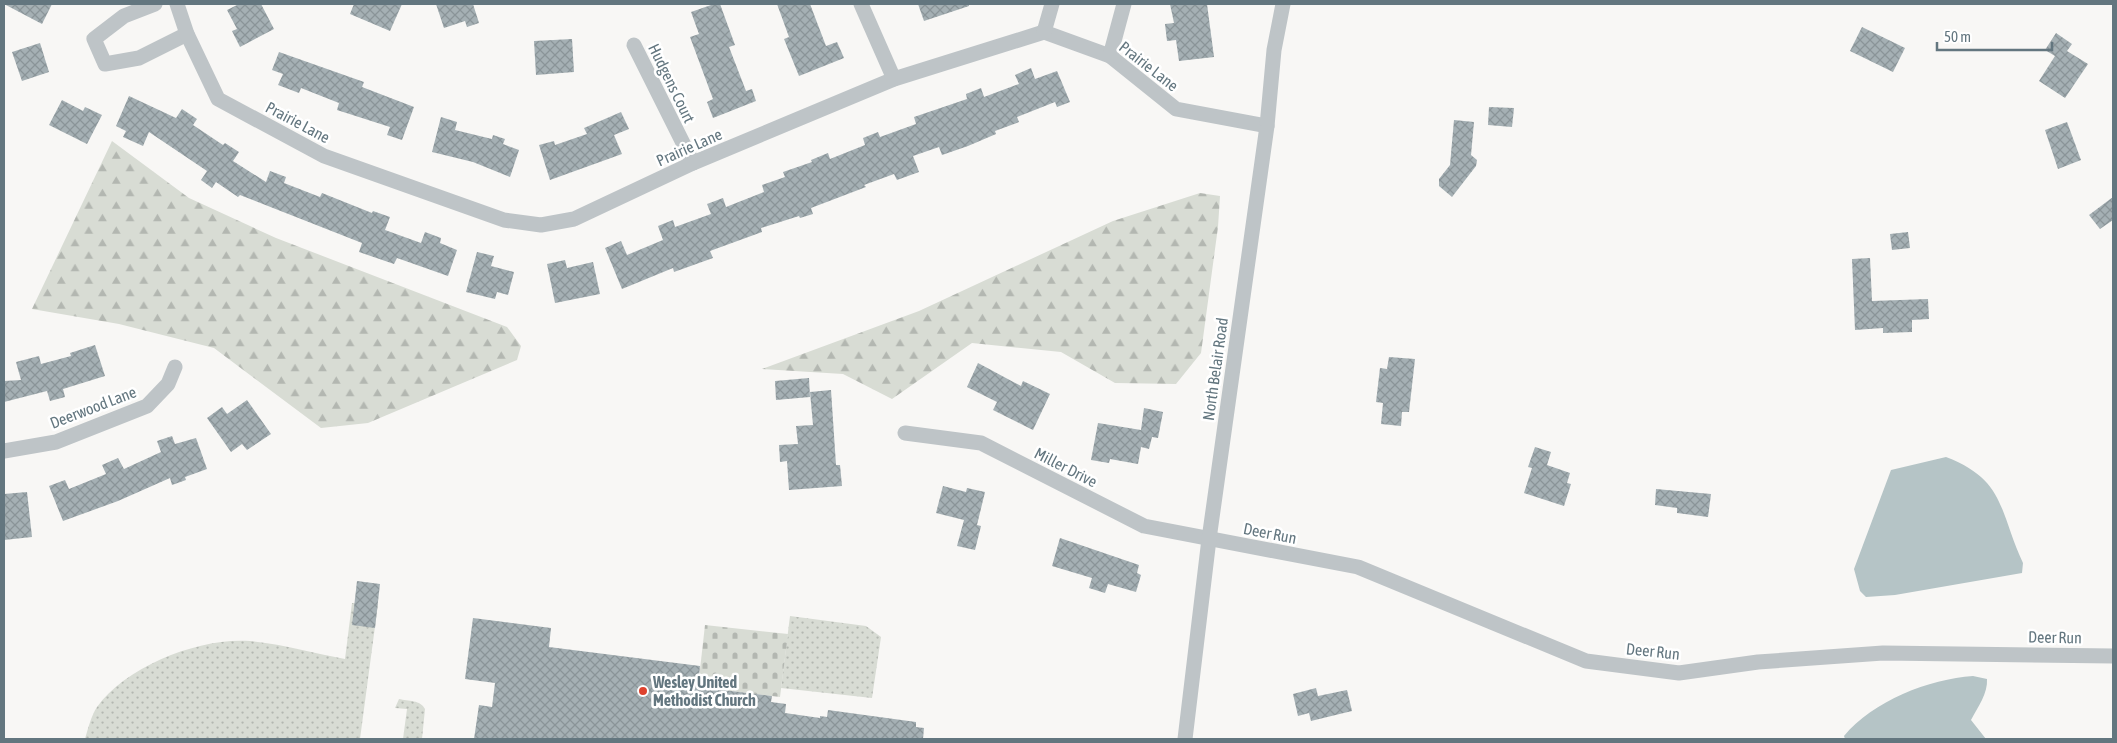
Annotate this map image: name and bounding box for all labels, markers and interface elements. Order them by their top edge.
scale bar [1937,20,2052,52]
text: 50 m [1944,28,1971,45]
street label: Prairie Lane [1116,37,1182,95]
street label: Hudgens Court [644,41,699,126]
street label: Prairie Lane [263,98,333,146]
street label: Prairie Lane [653,125,725,169]
street label: North Belair Road [1199,316,1231,422]
street label: Deerwood Lane [47,382,139,432]
street label: Miller Drive [1032,444,1100,490]
street label: Deer Run [1242,519,1298,547]
street label: Deer Run [2028,628,2082,646]
street label: Deer Run [1625,639,1681,663]
place label: Wesley United Methodist Church [652,673,756,709]
marker: Wesley United Methodist Church [637,685,649,697]

